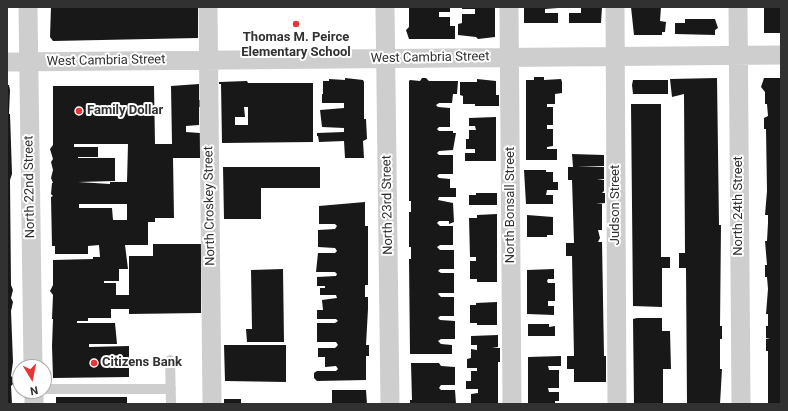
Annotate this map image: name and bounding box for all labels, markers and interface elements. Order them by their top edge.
marker: Thomas M. Peirce Elementary School [291,19,301,29]
place label: Thomas M. Peirce Elementary School [241,30,351,61]
street label: West Cambria Street [370,49,490,67]
street label: West Cambria Street [46,52,166,70]
place label: Family Dollar [87,103,163,119]
marker: Family Dollar [74,106,84,116]
street label: North 22nd Street [21,136,39,238]
street label: North Croskey Street [201,146,219,266]
street label: North Bonsall Street [503,147,519,263]
street label: North 23rd Street [379,155,397,255]
street label: North 24th Street [731,156,747,256]
street label: Judson Street [608,165,624,245]
place label: Citizens Bank [102,355,182,371]
marker: Citizens Bank [89,358,99,368]
north arrow [12,359,52,399]
text: N [29,383,39,397]

